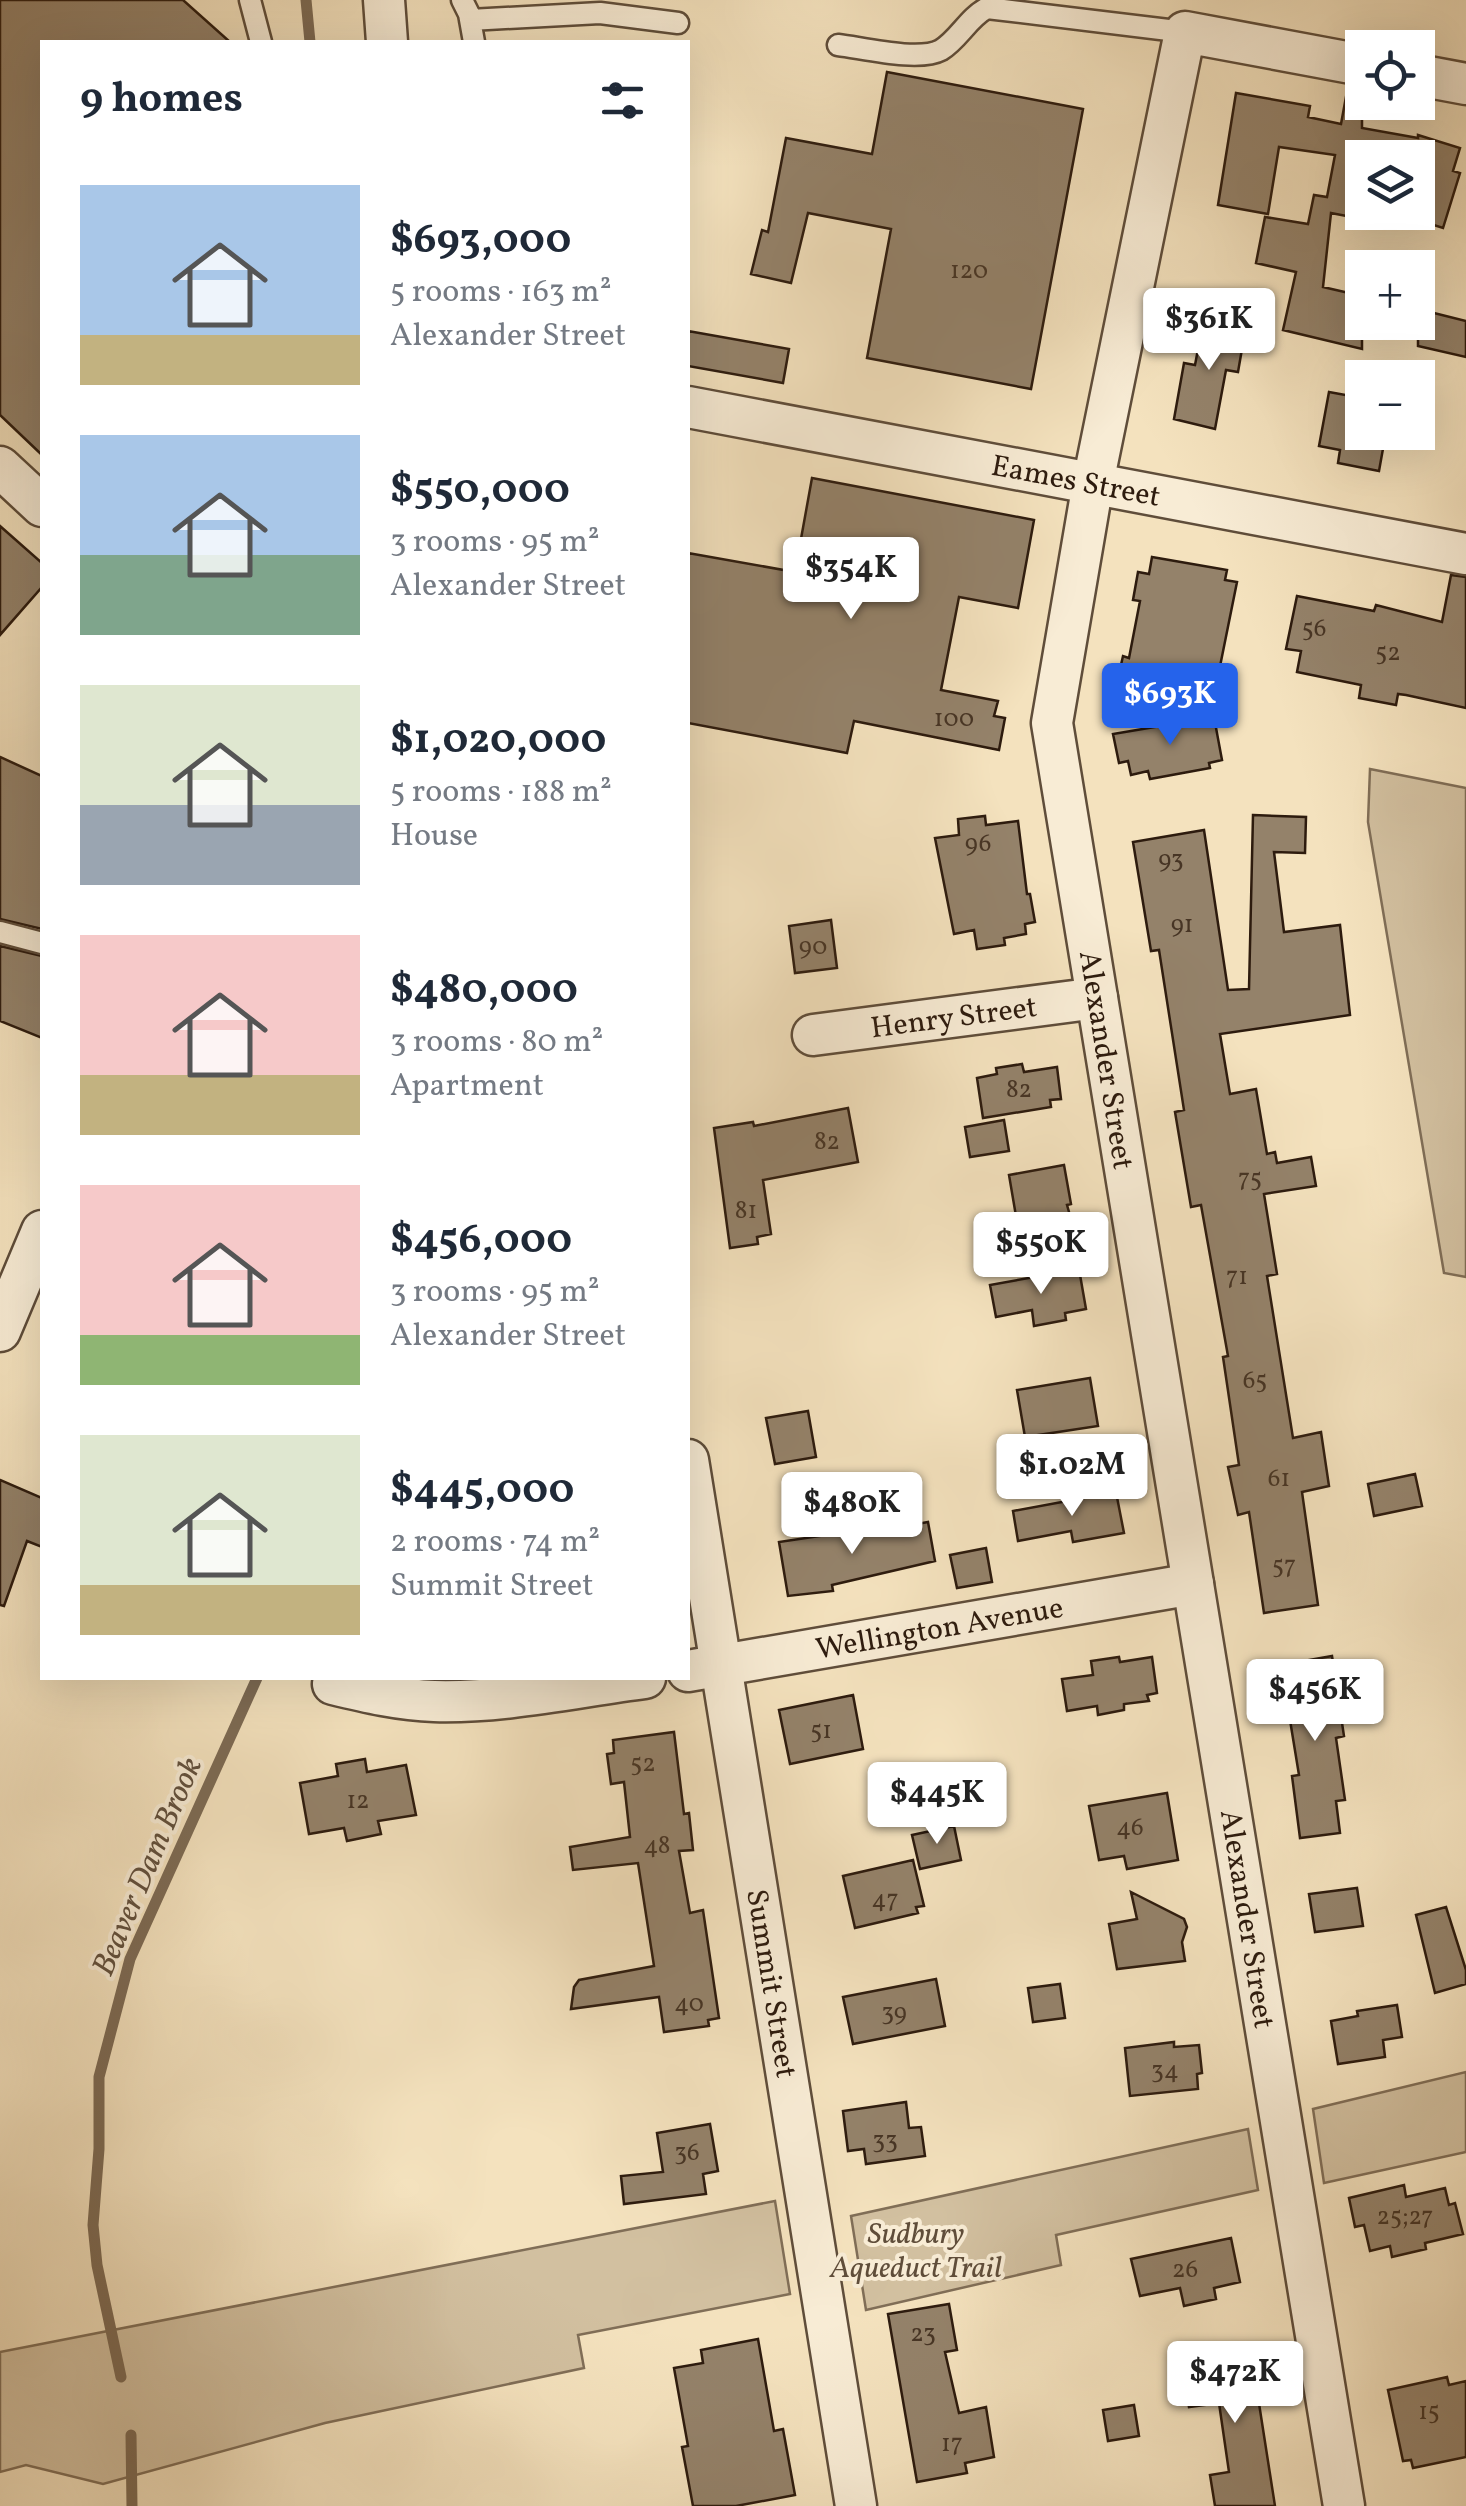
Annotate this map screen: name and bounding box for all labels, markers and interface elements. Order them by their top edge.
map controls [1345,30,1435,450]
button: locate [1345,30,1435,120]
text: 9 homes [80,71,243,130]
icon: filters [595,73,650,128]
button: layers [1345,140,1435,230]
text: $693,000 [390,212,571,271]
icon: home [160,225,280,345]
button: + [1345,250,1435,340]
house number: 120 [950,254,988,289]
text: 5 rooms · 163 m² [390,271,612,315]
pin: $361K [1139,288,1279,373]
text: $361K [1165,298,1253,342]
text: Alexander Street [390,315,626,359]
button: − [1345,360,1435,450]
street label: Eames Street [988,446,1164,519]
text: $550,000 [390,462,570,521]
icon: home [160,475,280,595]
text: 3 rooms · 95 m² [390,521,600,565]
pin: $354K [781,537,921,622]
text: $354K [805,547,897,591]
text: Alexander Street [390,565,626,609]
house number: 56 [1302,612,1326,647]
house number: 52 [1375,636,1401,671]
pin: $693K [1100,663,1240,748]
text: $693K [1124,673,1216,717]
house number: 100 [934,702,974,737]
text: $1,020,000 [390,712,606,771]
icon: home [160,725,280,845]
text: 5 rooms · 188 m² [390,771,612,815]
text: House [390,815,478,859]
house number: 96 [965,827,991,862]
house number: 93 [1158,843,1184,878]
house number: 91 [1171,908,1193,943]
house number: 90 [799,930,827,965]
street label: Alexander Street [1067,948,1143,1173]
text: $480,000 [390,962,578,1021]
icon: home [160,975,280,1095]
street label: Henry Street [868,987,1040,1050]
text: 3 rooms · 80 m² [390,1021,603,1065]
text: Apartment [390,1065,544,1109]
house number: 82 [1006,1073,1032,1108]
house number: 82 [814,1125,840,1160]
house number: 75 [1238,1162,1262,1197]
house number: 81 [735,1194,757,1229]
text: $456,000 [390,1212,572,1271]
pin: $550K [971,1212,1111,1297]
text: $550K [995,1222,1087,1266]
icon: home [160,1225,280,1345]
house number: 71 [1226,1260,1248,1295]
text: 3 rooms · 95 m² [390,1271,600,1315]
text: Alexander Street [390,1315,626,1359]
house number: 65 [1243,1364,1267,1399]
pin: $1.02M [991,1434,1153,1519]
text: $1.02M [1018,1444,1126,1488]
text: $445,000 [390,1462,575,1521]
house number: 61 [1268,1462,1290,1497]
pin: $480K [782,1472,922,1557]
icon: home [160,1475,280,1595]
text: $480K [803,1482,901,1526]
text: 2 rooms · 74 m² [390,1521,600,1565]
house number: 57 [1272,1549,1296,1584]
text: Summit Street [390,1565,594,1609]
street label: Wellington Avenue [813,1588,1067,1672]
pin: $456K [1245,1659,1385,1744]
text: $456K [1269,1669,1361,1713]
house number: 51 [810,1714,832,1749]
house number: 52 [630,1747,656,1782]
water label: Beaver Dam Brook [83,1751,215,1983]
pin: $445K [867,1762,1007,1847]
text: $445K [890,1772,984,1816]
house number: 12 [346,1784,370,1819]
street label: Alexander Street [1208,1807,1284,2032]
house number: 46 [1116,1811,1144,1846]
house number: 48 [643,1829,671,1864]
house number: 47 [871,1883,899,1918]
street label: Summit Street [734,1886,806,2081]
house number: 40 [674,1987,704,2022]
house number: 39 [881,1996,907,2031]
house number: 34 [1151,2054,1179,2089]
house number: 33 [872,2124,898,2159]
house number: 36 [674,2136,700,2171]
house number: 25;27 [1377,2200,1433,2235]
park label: Sudbury Aqueduct Trail [829,2214,1003,2290]
house number: 26 [1172,2253,1198,2288]
house number: 23 [910,2317,936,2352]
pin: $472K [1165,2341,1305,2426]
text: $472K [1189,2351,1281,2395]
house number: 15 [1418,2395,1440,2430]
house number: 17 [941,2427,963,2462]

